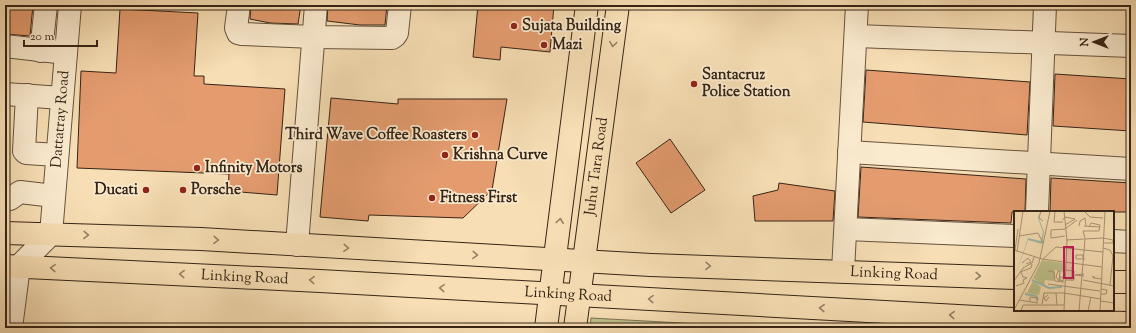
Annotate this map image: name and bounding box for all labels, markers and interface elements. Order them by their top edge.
place label: Sujata Building [522,16,622,37]
marker: Sujata Building [509,21,519,31]
scale bar [24,22,97,48]
north arrow [1074,22,1114,62]
text: 20 m [30,28,55,46]
place label: Mazi [552,35,583,56]
text: N [1077,37,1093,47]
marker: Mazi [539,40,549,50]
one-way arrow [609,41,618,47]
place label: Santacruz Police Station [702,65,791,103]
street label: Dattatray Road [46,69,75,169]
marker: Santacruz Police Station [689,79,699,89]
street label: Juhu Tara Road [579,115,614,218]
place label: Third Wave Coffee Roasters [285,125,467,146]
marker: Third Wave Coffee Roasters [470,130,480,140]
place label: Krishna Curve [453,145,548,166]
marker: Krishna Curve [440,150,450,160]
place label: Infinity Motors [205,158,302,179]
marker: Infinity Motors [192,163,202,173]
place label: Ducati [95,180,139,201]
place label: Porsche [191,180,241,201]
marker: Ducati [141,185,151,195]
marker: Porsche [178,185,188,195]
place label: Fitness First [440,188,518,209]
marker: Fitness First [427,193,437,203]
inset map [1014,211,1114,311]
one-way arrow [555,218,564,224]
one-way arrow [83,231,89,239]
one-way arrow [213,235,219,244]
one-way arrow [343,243,349,252]
one-way arrow [472,251,478,260]
one-way arrow [705,262,711,271]
street label: Linking Road [850,262,939,286]
one-way arrow [50,263,56,272]
street label: Linking Road [200,265,290,290]
one-way arrow [179,270,185,278]
one-way arrow [975,272,981,281]
one-way arrow [309,276,315,285]
street label: Linking Road [524,282,613,308]
one-way arrow [439,283,445,292]
one-way arrow [648,294,654,303]
one-way arrow [819,304,825,312]
one-way arrow [949,311,955,320]

